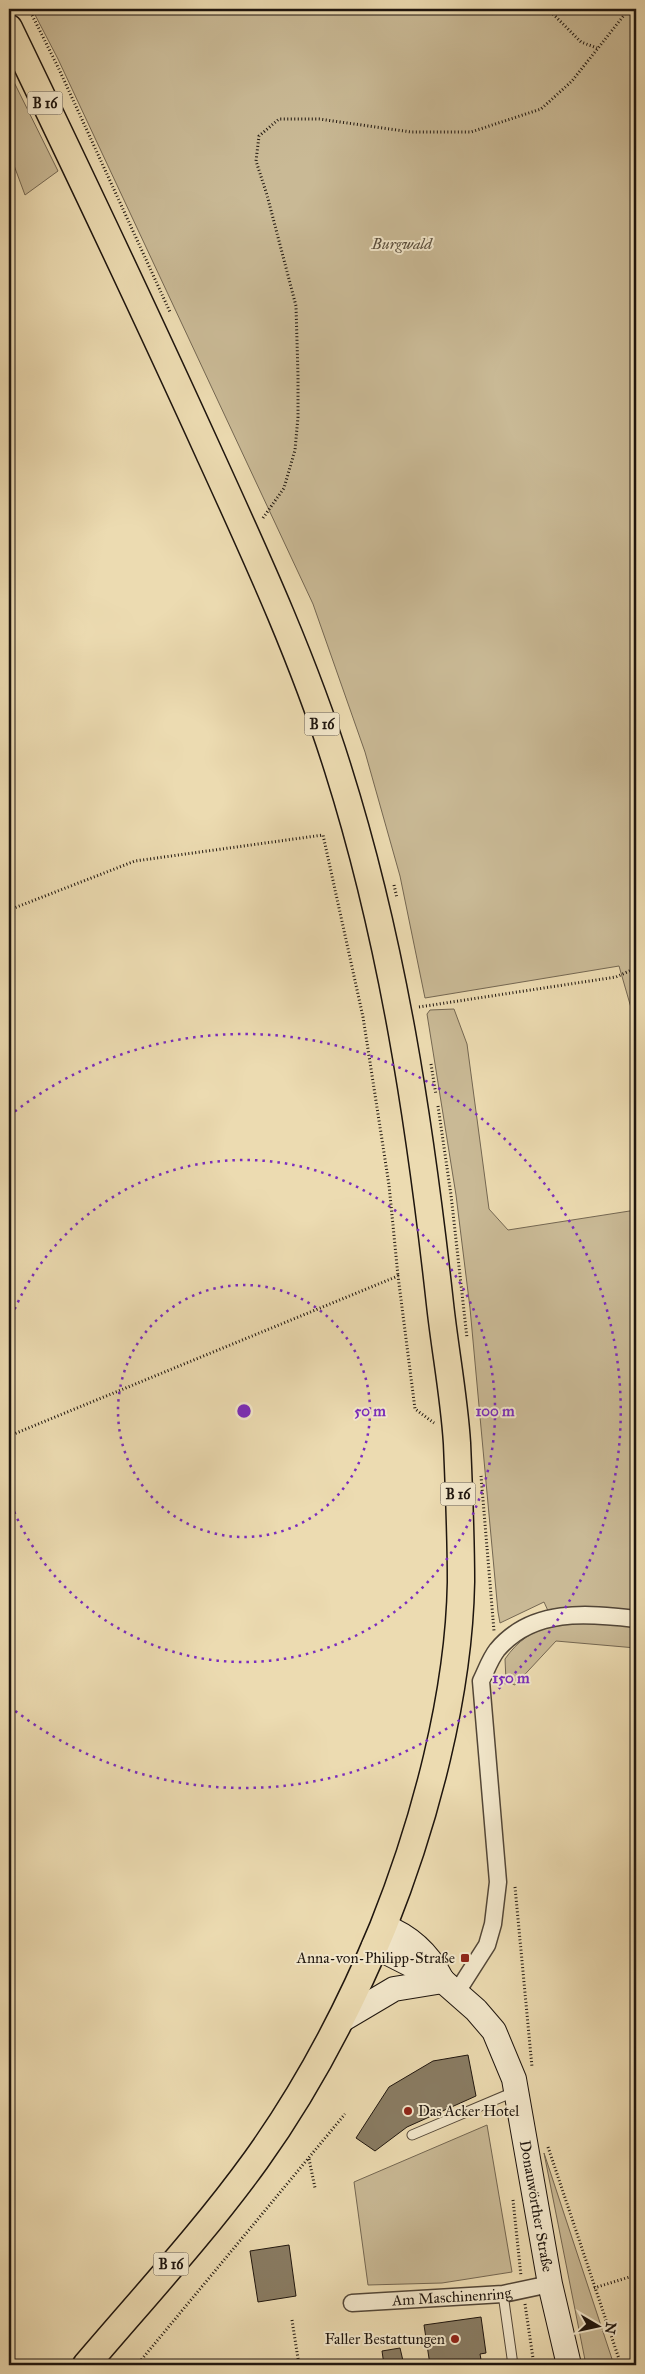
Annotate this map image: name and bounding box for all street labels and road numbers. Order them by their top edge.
road number: B 16 [28,92,62,115]
road number: B 16 [304,712,340,736]
road number: B 16 [440,1482,476,1506]
street label: Donauwörther Straße [516,2139,557,2273]
road number: B 16 [154,2252,188,2276]
street label: Am Maschinenring [391,2283,514,2310]

